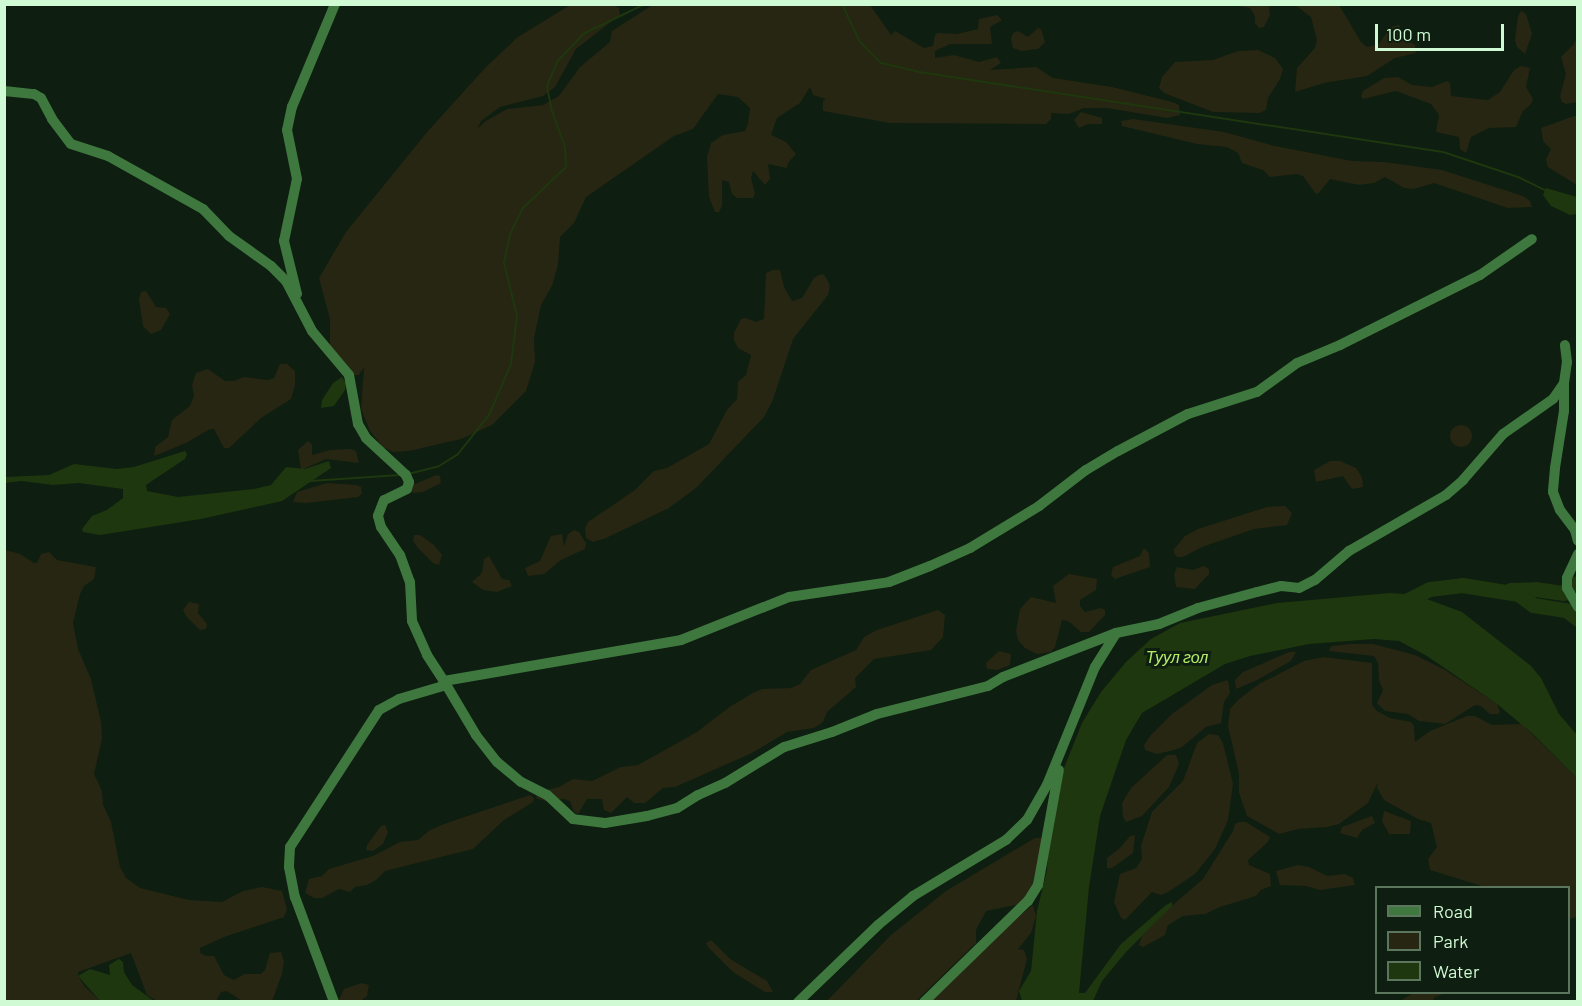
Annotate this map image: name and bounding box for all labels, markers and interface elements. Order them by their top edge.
scale bar [1378,12,1507,50]
text: 100 m [1386,23,1431,45]
water label: Туул гол [1146,647,1208,667]
legend [1375,886,1570,994]
text: Road [1433,900,1473,922]
text: Park [1433,930,1468,952]
text: Water [1433,960,1480,982]

